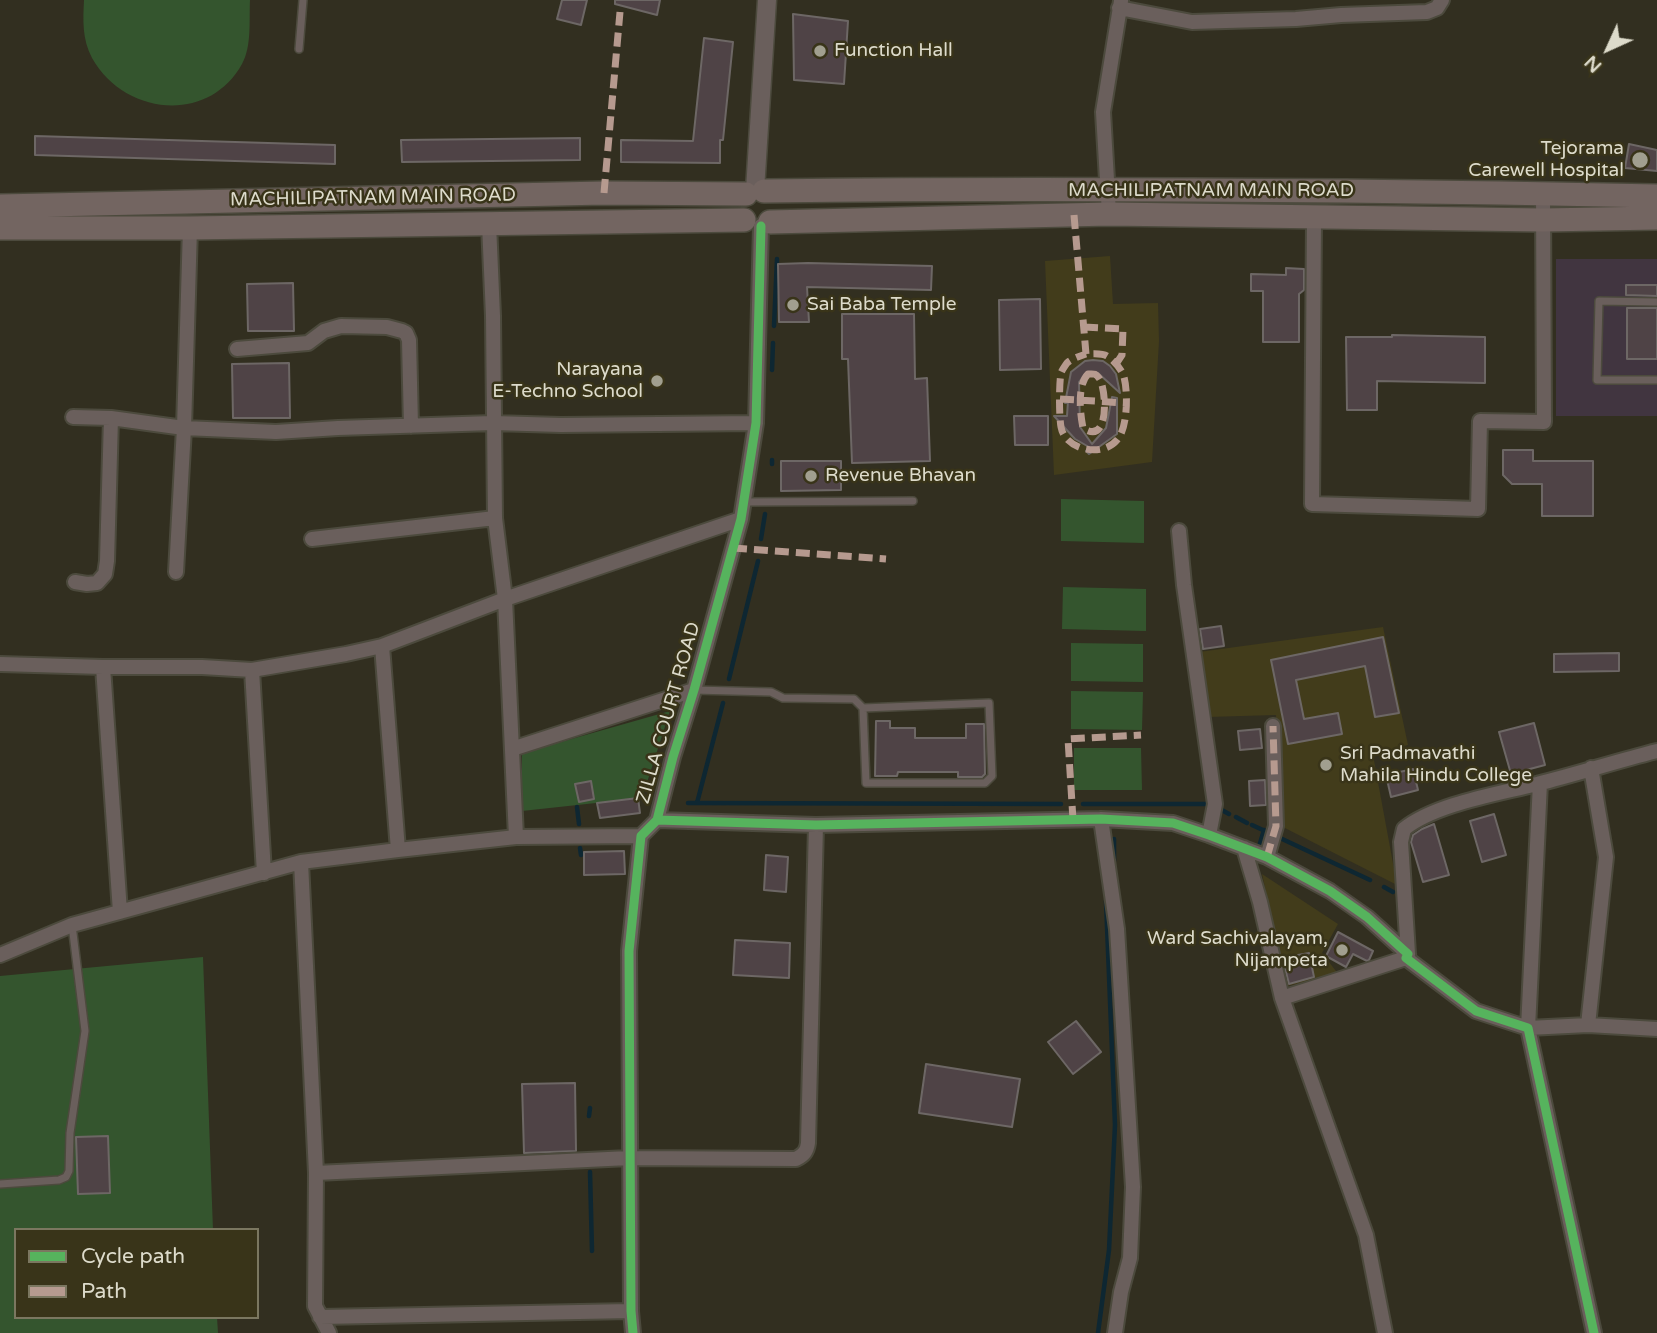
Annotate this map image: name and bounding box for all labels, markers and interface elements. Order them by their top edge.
north arrow [1573,14,1643,84]
place label: Function Hall [834,40,953,62]
marker: Function Hall [812,43,828,59]
text: N [1580,51,1606,77]
place label: Tejorama Carewell Hospital [1468,138,1624,182]
marker: Tejorama Carewell Hospital [1630,150,1650,170]
street label: MACHILIPATNAM MAIN ROAD [1068,180,1354,202]
street label: MACHILIPATNAM MAIN ROAD [230,184,516,212]
place label: Sai Baba Temple [807,294,957,316]
marker: Sai Baba Temple [785,297,801,313]
place label: Narayana E-Techno School [492,359,643,403]
marker: Narayana E-Techno School [649,373,665,389]
place label: Revenue Bhavan [825,465,976,487]
marker: Revenue Bhavan [803,468,819,484]
street label: ZILLA COURT ROAD [632,620,706,806]
place label: Sri Padmavathi Mahila Hindu College [1340,743,1532,787]
marker: Sri Padmavathi Mahila Hindu College [1318,757,1334,773]
place label: Ward Sachivalayam, Nijampeta [1147,928,1328,972]
marker: Ward Sachivalayam, Nijampeta [1334,942,1350,958]
legend [14,1228,259,1319]
text: Cycle path [81,1244,185,1269]
text: Path [81,1279,127,1304]

